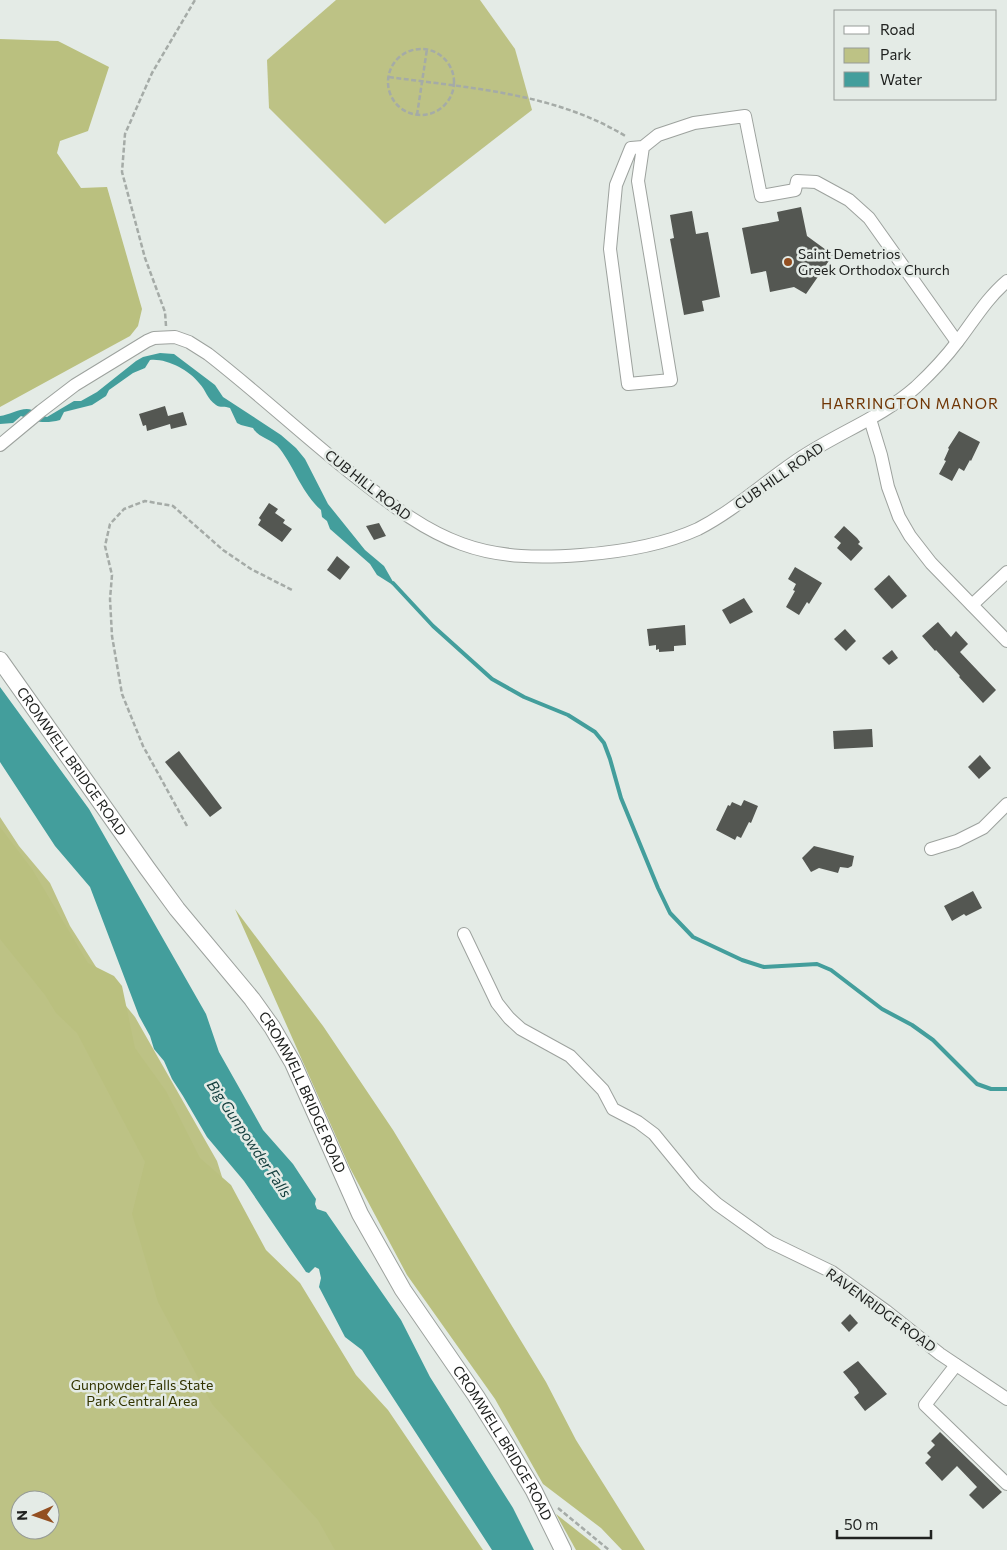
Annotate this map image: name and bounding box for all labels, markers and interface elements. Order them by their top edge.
legend [834,10,997,100]
text: Road [880,20,915,38]
text: Park [880,45,911,63]
text: Water [880,70,922,88]
place label: Saint Demetrios Greek Orthodox Church [798,245,950,278]
marker: Saint Demetrios Greek Orthodox Church [782,256,794,268]
district label: HARRINGTON MANOR [821,394,999,412]
street label: CUB HILL ROAD [731,439,827,513]
street label: CUB HILL ROAD [322,446,415,524]
street label: CROMWELL BRIDGE ROAD [14,683,130,839]
street label: CROMWELL BRIDGE ROAD [256,1008,350,1175]
water label: Big Gunpowder Falls [204,1076,296,1201]
street label: RAVENRIDGE ROAD [823,1264,939,1355]
street label: CROMWELL BRIDGE ROAD [450,1362,556,1523]
park label: Gunpowder Falls State Park Central Area [71,1376,213,1409]
north arrow [10,1490,60,1540]
scale bar [837,1508,931,1540]
text: N [13,1510,30,1521]
text: 50 m [844,1515,878,1533]

